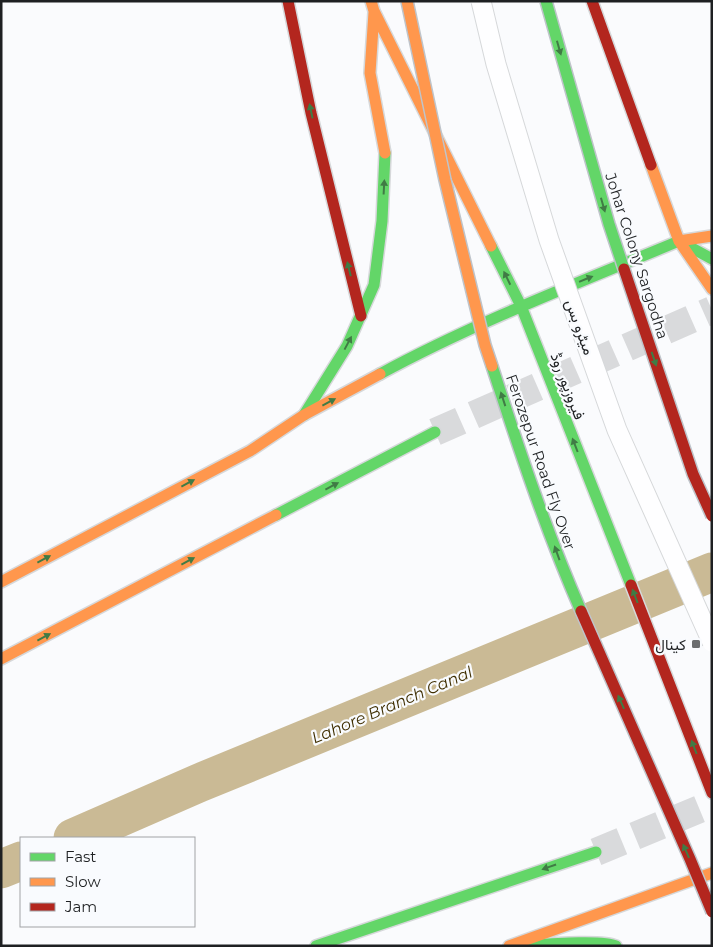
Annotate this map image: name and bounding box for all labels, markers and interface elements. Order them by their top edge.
one-way arrow [555,41,563,56]
one-way arrow [307,104,315,119]
street label: Johar Colony Sargodha [601,170,673,342]
one-way arrow [380,179,388,195]
one-way arrow [599,197,607,212]
one-way arrow [345,262,353,277]
one-way arrow [503,271,511,285]
one-way arrow [578,275,593,282]
street label: میٹرو بس [560,297,599,358]
one-way arrow [344,336,352,351]
street label: فیروزپور روڈ [546,350,589,423]
one-way arrow [650,352,658,367]
street label: Ferozepur Road Fly Over [502,372,580,552]
one-way arrow [499,392,506,407]
one-way arrow [321,398,336,406]
one-way arrow [571,437,579,452]
one-way arrow [181,479,195,487]
one-way arrow [325,482,340,490]
one-way arrow [553,545,560,560]
one-way arrow [37,555,52,563]
one-way arrow [181,557,196,565]
one-way arrow [630,589,638,603]
one-way arrow [37,633,52,641]
place label: کینال [655,635,686,654]
marker: کینال [690,638,702,650]
water label: Lahore Branch Canal [309,662,476,748]
one-way arrow [616,695,624,709]
one-way arrow [690,739,698,754]
legend [20,837,195,927]
one-way arrow [682,844,690,858]
text: Fast [65,847,96,866]
one-way arrow [542,864,557,871]
text: Slow [65,872,101,891]
text: Jam [64,897,97,916]

